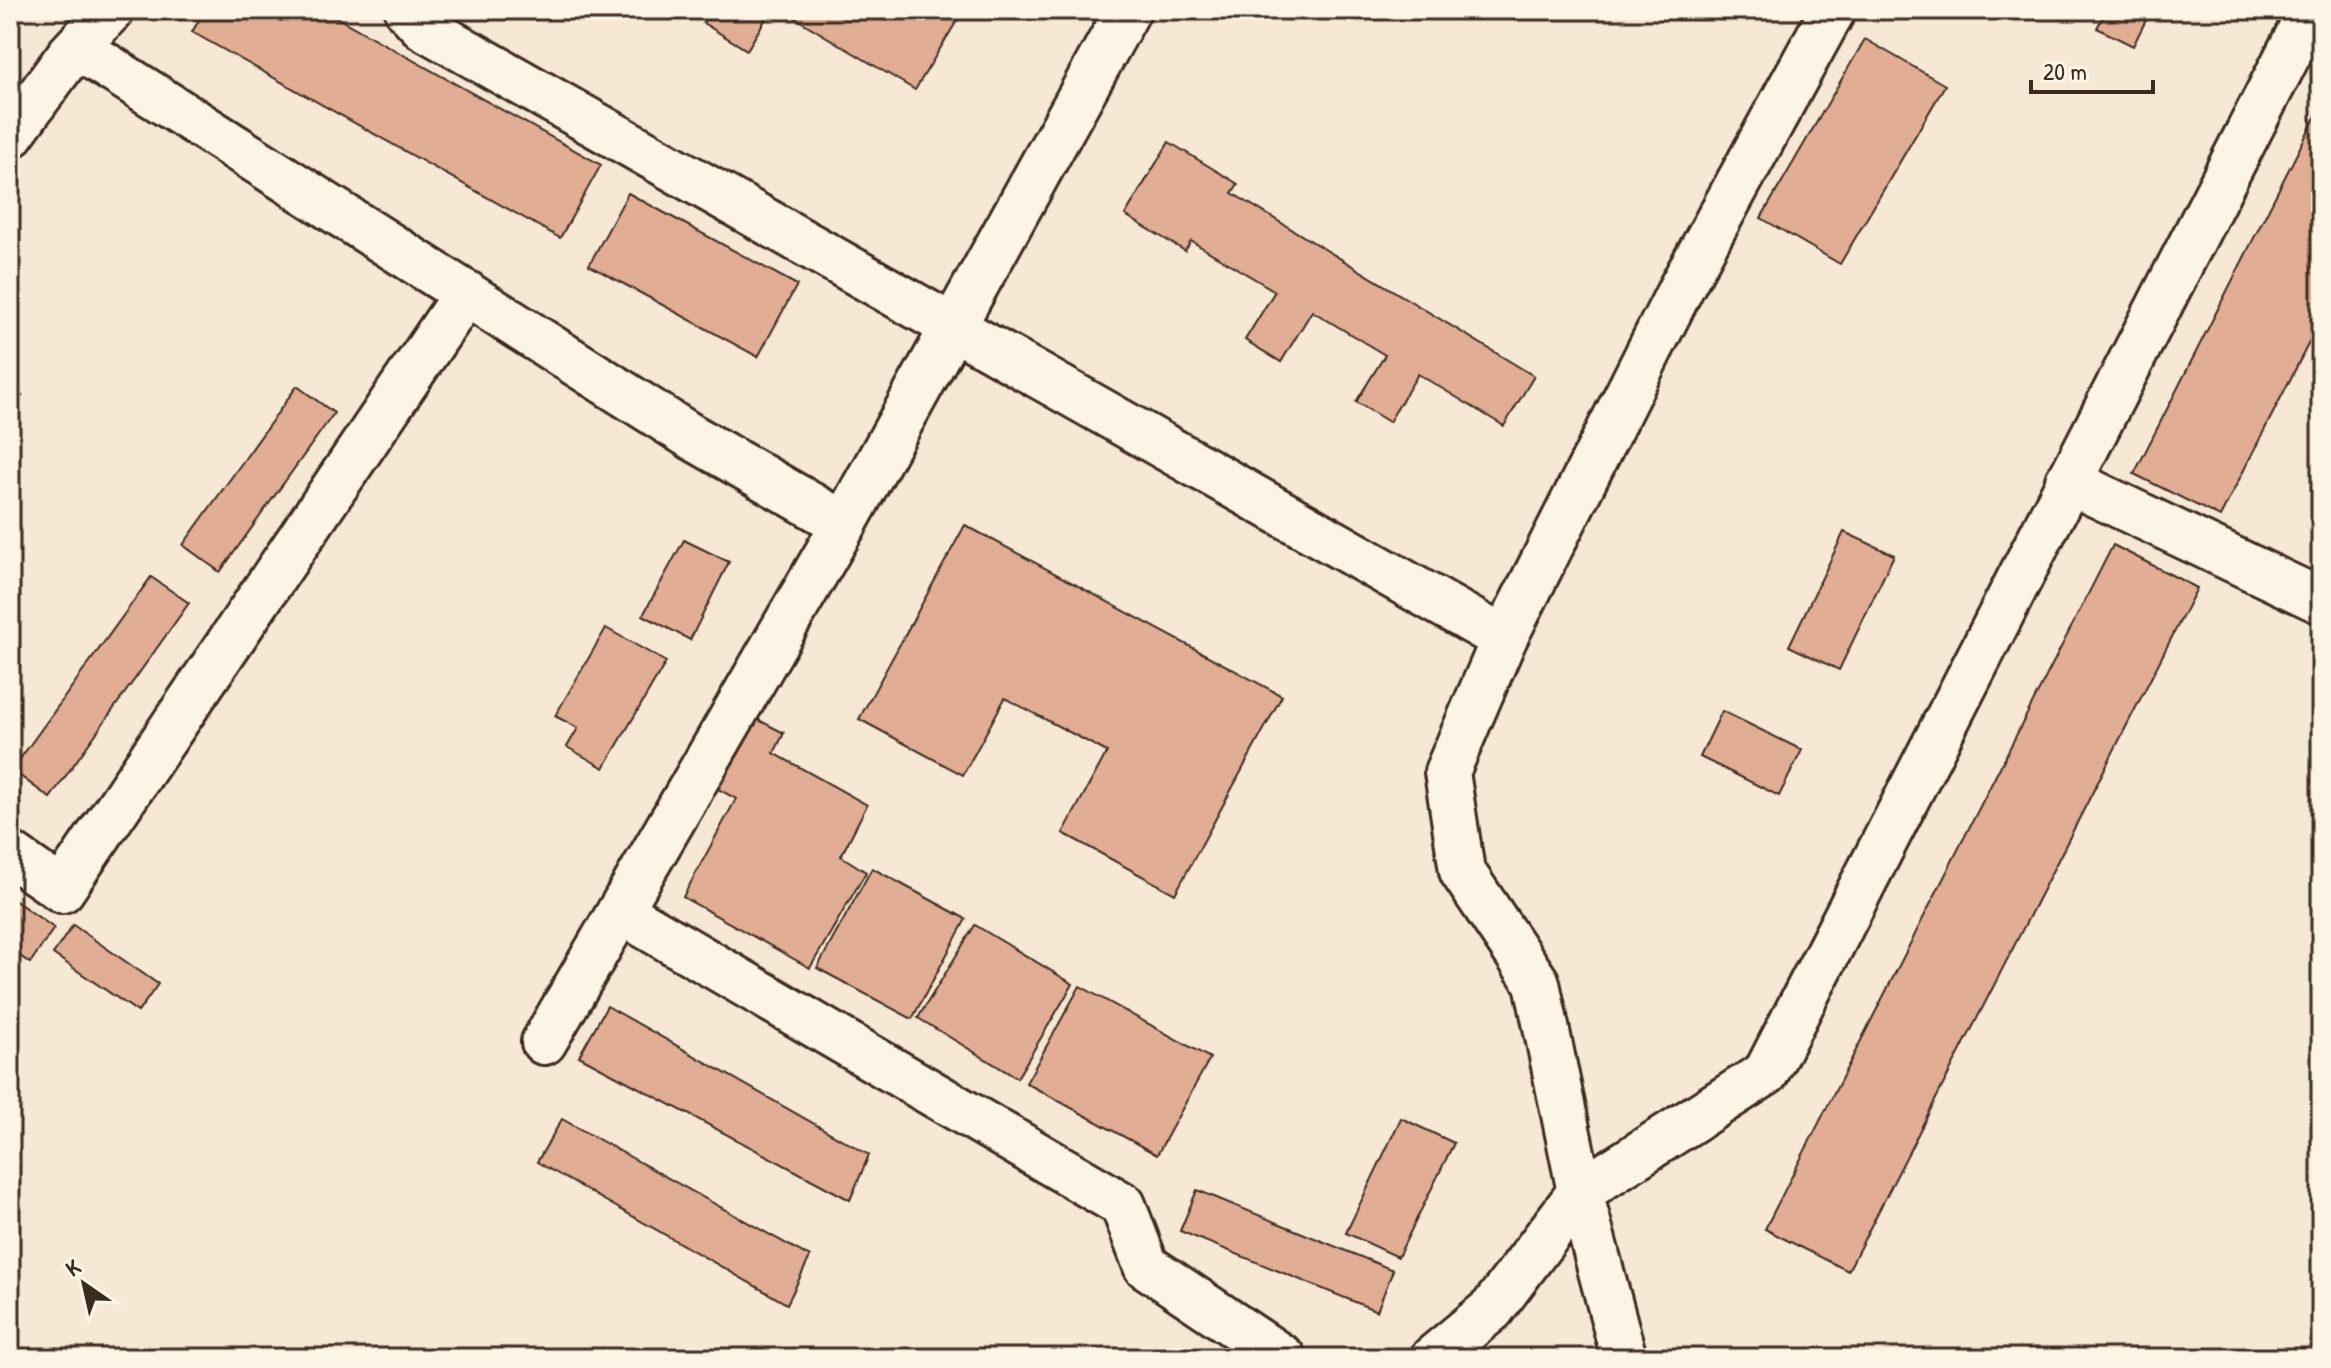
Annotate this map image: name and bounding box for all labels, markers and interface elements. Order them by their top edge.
scale bar [2031,44,2153,94]
text: 20 m [2043,55,2087,87]
north arrow [44,1244,124,1324]
text: K [60,1251,86,1283]

